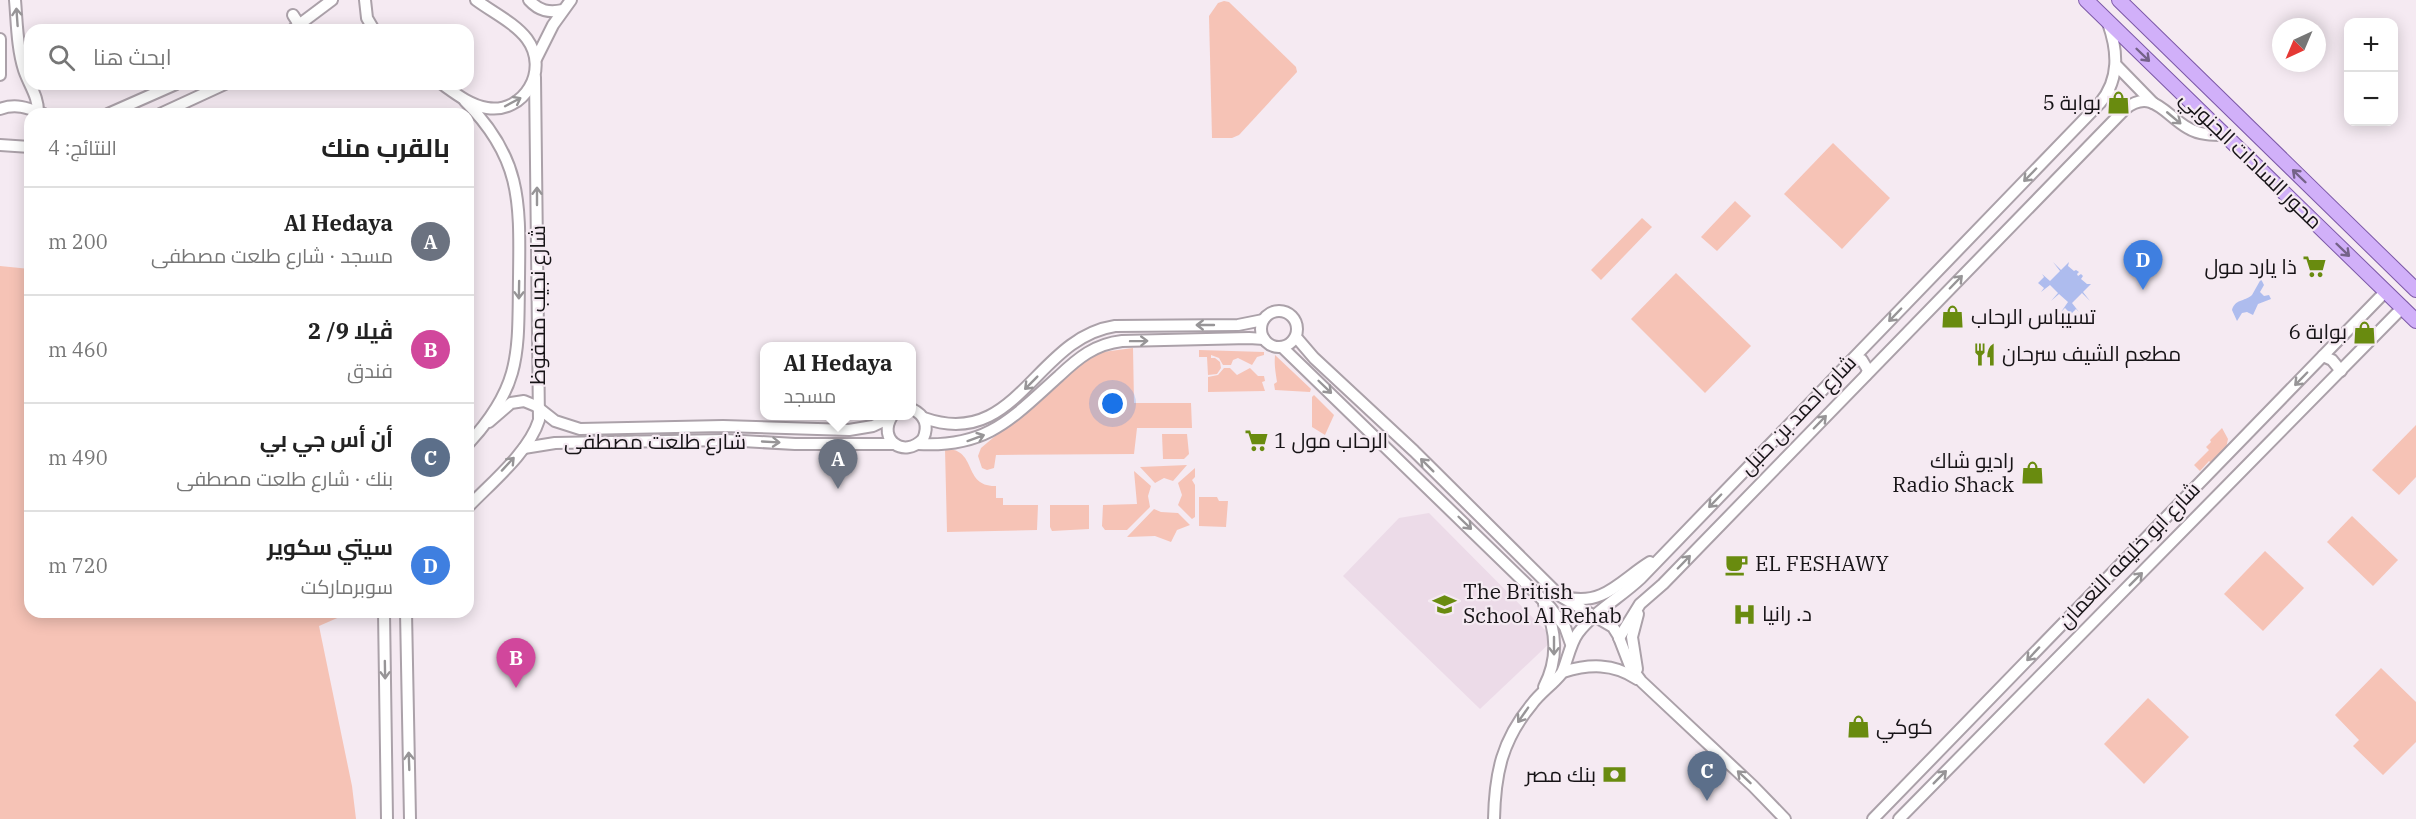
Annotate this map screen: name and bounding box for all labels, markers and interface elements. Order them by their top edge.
one-way arrow [11,8,22,28]
north arrow [2272,18,2326,72]
map controls [2344,18,2398,126]
button: + [2344,18,2398,72]
search box [24,24,474,90]
icon: search [45,41,78,74]
text: ابحث هنا [93,42,172,71]
one-way arrow [2135,48,2150,63]
button: − [2344,72,2398,126]
street label: محور السادات الجنوبي [2172,84,2329,237]
place label: بوابة 5 [2042,88,2101,116]
shop icon: بوابة 5 [2106,90,2132,116]
one-way arrow [504,96,522,107]
one-way arrow [2166,111,2182,124]
text: بالقرب منك [321,130,450,164]
text: النتائج: 4 [48,134,117,161]
one-way arrow [2024,167,2038,182]
one-way arrow [2291,168,2306,183]
one-way arrow [531,187,543,207]
text: Al Hedaya [284,208,393,237]
street label: شارع نجيب محفوظ [523,225,552,385]
text: 200 m [48,228,108,255]
text: A [424,228,438,255]
pin: D [2124,240,2162,290]
text: مسجد · شارع طلعت مصطفى [151,242,393,269]
one-way arrow [2335,242,2350,257]
place label: ذا يارد مول [2204,252,2297,280]
supermarket icon: ذا يارد مول [2302,254,2328,280]
one-way arrow [1949,275,1963,290]
one-way arrow [513,280,524,300]
place label: تسيباس الرحاب [1971,302,2096,330]
shop icon: تسيباس الرحاب [1940,304,1966,330]
one-way arrow [1887,308,1902,323]
text: ڤيلا 9/ 2 [308,316,393,345]
place label: بوابة 6 [2288,317,2347,345]
one-way arrow [1196,319,1216,331]
shop icon: بوابة 6 [2352,319,2378,345]
one-way arrow [1128,335,1148,347]
text: 460 m [48,336,108,363]
text: B [423,336,438,363]
place label: مطعم الشيف سرحان [2002,339,2181,368]
restaurant icon: مطعم الشيف سرحان [1971,341,1997,367]
popup [760,342,916,420]
text: Al Hedaya [783,348,893,377]
street label: شارع احمد بن حنبل [1733,348,1863,481]
text: فندق [347,357,393,384]
one-way arrow [2294,371,2309,386]
one-way arrow [1023,376,1038,390]
one-way arrow [1318,380,1333,394]
text: مسجد [783,382,836,409]
your location [1098,389,1127,418]
one-way arrow [1813,415,1827,430]
text: أن أس جي بي [260,424,393,453]
place label: الرحاب مول 1 [1274,426,1388,454]
street label: شارع طلعت مصطفى [564,427,746,456]
supermarket icon: الرحاب مول 1 [1243,428,1269,454]
one-way arrow [966,431,985,442]
one-way arrow [760,437,780,448]
pin: A [818,440,858,489]
text: 490 m [48,444,108,471]
text: C [424,444,437,471]
place label: راديو شاك Radio Shack [1892,446,2015,498]
one-way arrow [501,457,516,472]
one-way arrow [1420,457,1435,472]
shop icon: راديو شاك Radio Shack [2019,460,2045,486]
text: بنك · شارع طلعت مصطفى [176,465,393,492]
street label: شارع ابو خليفه النعمان [2051,475,2206,634]
one-way arrow [1708,493,1723,508]
one-way arrow [1457,516,1472,531]
text: سيتي سكوير [267,532,393,561]
place label: EL FESHAWY [1755,549,1889,577]
cafe icon: EL FESHAWY [1724,551,1750,577]
text: 720 m [48,552,108,579]
text: D [423,552,438,579]
one-way arrow [1677,555,1692,570]
one-way arrow [2128,571,2143,586]
text: سوبرماركت [301,573,393,600]
place label: The British School Al Rehab [1463,577,1622,629]
school or university icon: The British School Al Rehab [1432,591,1458,617]
place label: د. رانيا [1762,599,1812,627]
hospital icon: د. رانيا [1731,601,1757,627]
one-way arrow [1548,635,1560,655]
pin: B [496,638,536,688]
one-way arrow [2026,646,2040,661]
one-way arrow [379,660,391,680]
one-way arrow [1517,707,1529,723]
place label: كوكي [1876,712,1933,743]
shop icon: كوكي [1845,714,1871,740]
one-way arrow [404,751,415,771]
pin: C [1688,752,1726,801]
place label: بنك مصر [1524,760,1596,788]
bank icon: بنك مصر [1601,762,1627,788]
one-way arrow [1737,770,1752,785]
one-way arrow [1933,770,1947,785]

